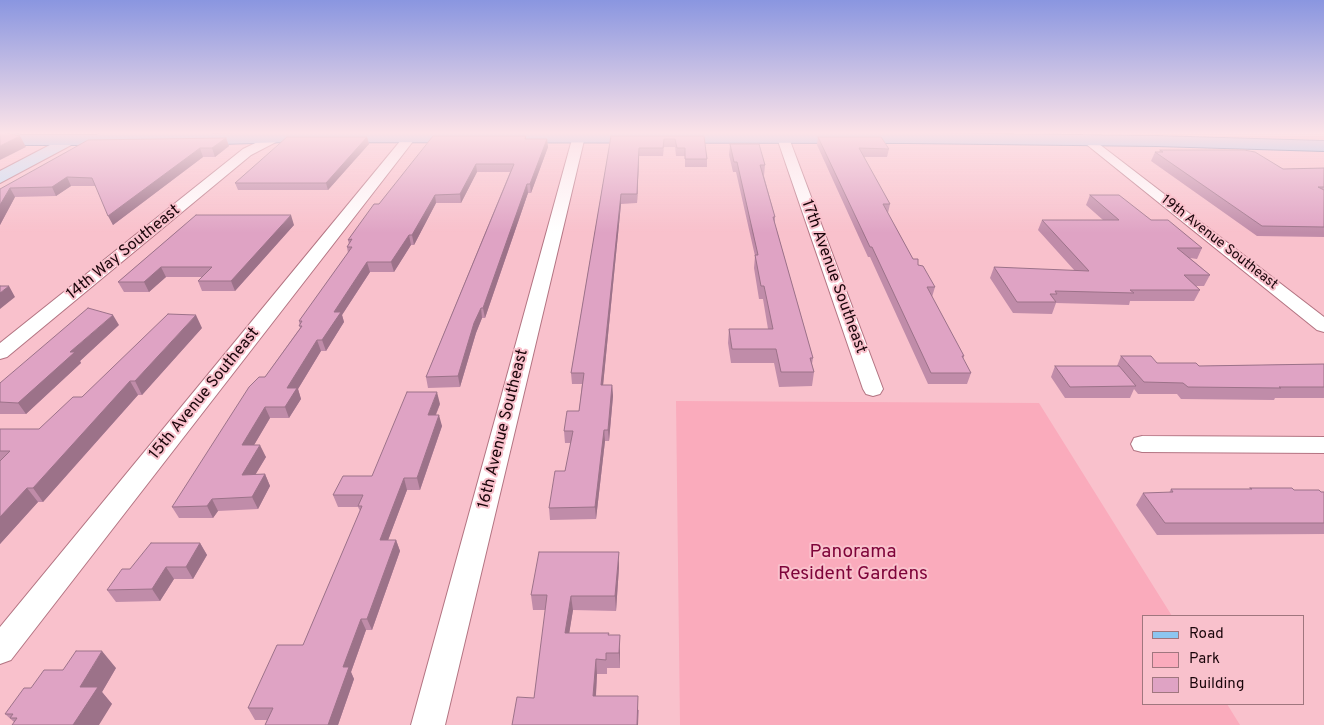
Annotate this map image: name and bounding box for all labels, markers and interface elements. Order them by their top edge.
street label: 19th Avenue Southeast [1157,192,1281,294]
street label: 17th Avenue Southeast [796,198,870,356]
street label: 14th Way Southeast [63,201,185,305]
street label: 15th Avenue Southeast [146,324,264,464]
street label: 16th Avenue Southeast [475,347,533,511]
park label: Panorama Resident Gardens [778,542,928,586]
legend [1142,615,1304,705]
text: Road [1189,625,1224,644]
text: Park [1189,650,1220,669]
text: Building [1189,675,1244,694]

